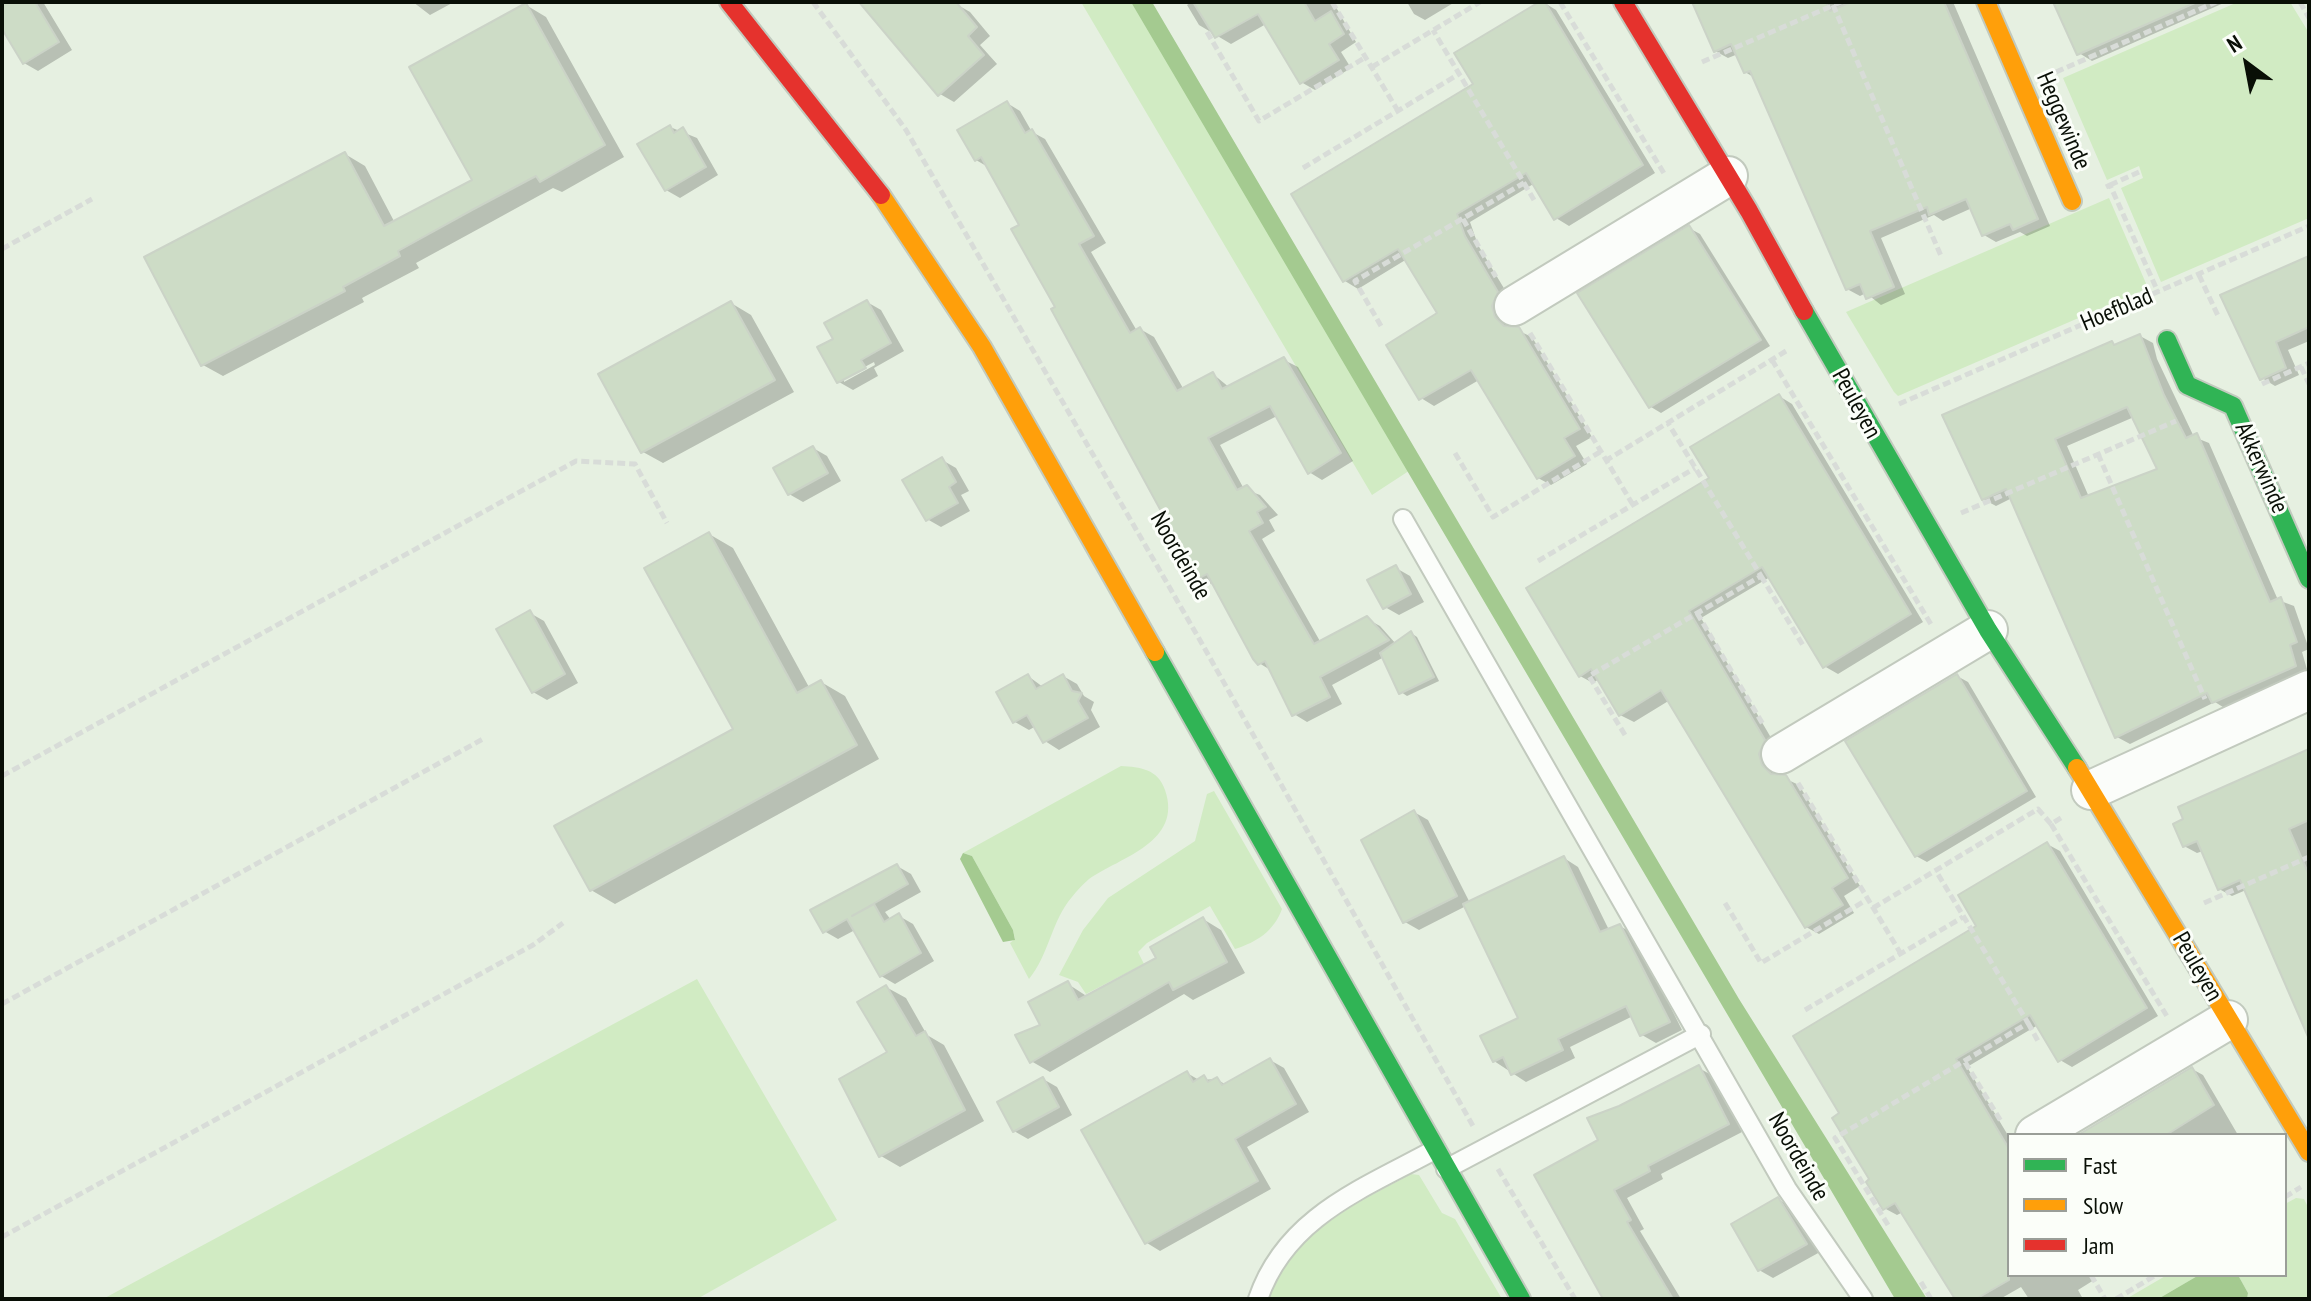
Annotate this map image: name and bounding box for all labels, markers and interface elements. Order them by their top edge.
north arrow [2207,24,2287,104]
text: N [2222,29,2247,59]
street label: Heggewinde [2030,68,2096,174]
street label: Hoefblad [2077,282,2157,338]
street label: Peuleyen [1825,364,1887,444]
street label: Akkerwinde [2228,418,2294,518]
street label: Noordeinde [1143,507,1217,605]
street label: Peuleyen [2166,927,2228,1007]
street label: Noordeinde [1761,1108,1835,1206]
legend [2007,1133,2287,1277]
text: Fast [2083,1150,2117,1181]
text: Slow [2083,1190,2123,1221]
text: Jam [2083,1230,2114,1261]

